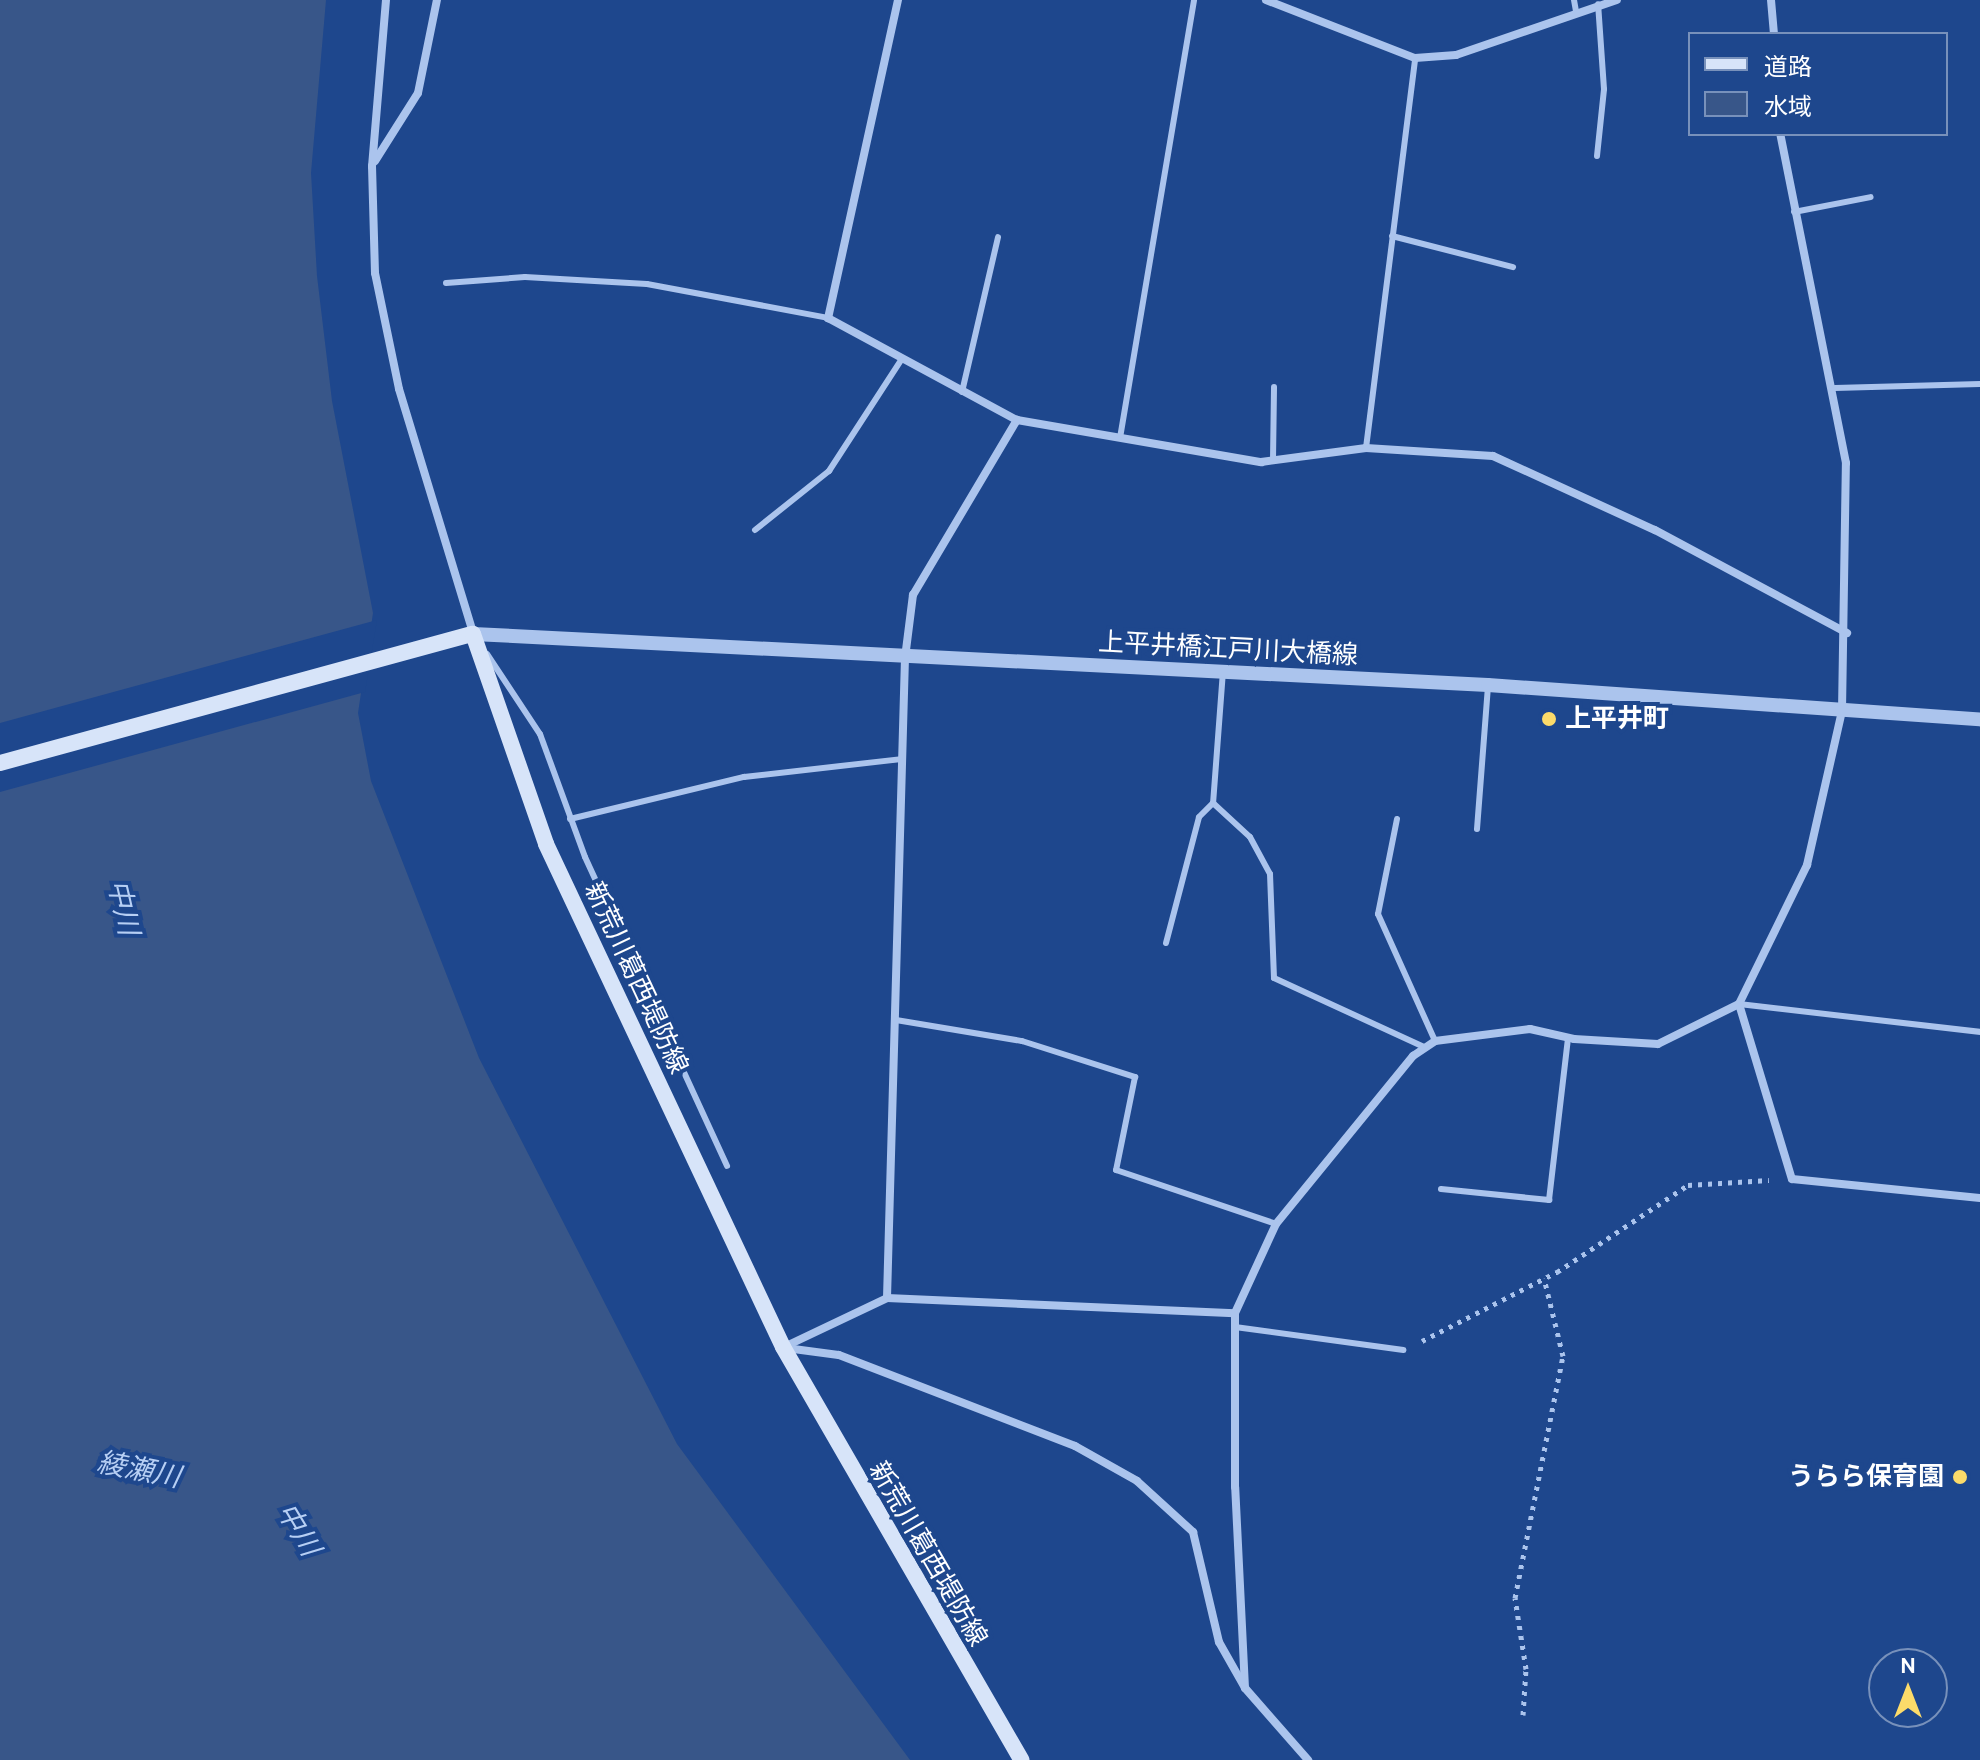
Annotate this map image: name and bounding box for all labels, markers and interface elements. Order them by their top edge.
legend [1688,32,1948,136]
text: 道路 [1764,52,1812,81]
text: 水域 [1764,92,1812,121]
street label: 上平井橋江戸川大橋線 [1097,627,1359,671]
place label: 上平井町 [1565,703,1669,735]
marker: 上平井町 [1540,710,1558,728]
water label: 中川 [101,876,147,938]
street label: 新荒川葛西堤防線 [578,877,694,1079]
water label: 綾瀬川 [95,1444,183,1494]
street label: 新荒川葛西堤防線 [862,1456,994,1652]
place label: うらら保育園 [1788,1461,1944,1493]
marker: うらら保育園 [1951,1468,1969,1486]
water label: 中川 [270,1496,328,1562]
north arrow [1868,1648,1948,1728]
text: N [1900,1652,1916,1679]

